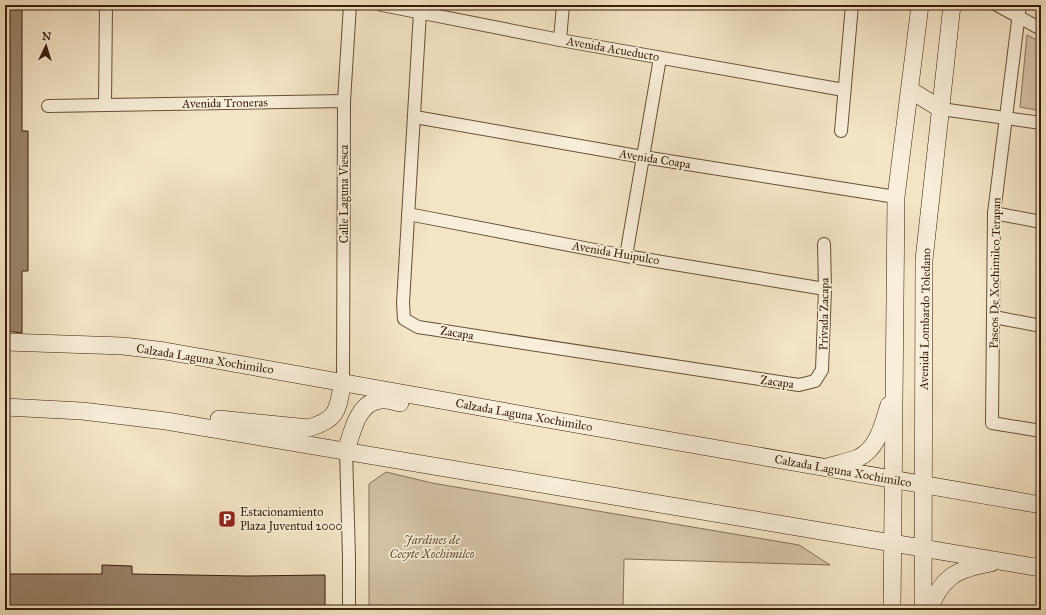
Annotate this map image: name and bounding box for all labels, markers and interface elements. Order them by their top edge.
north arrow [26,26,66,66]
text: N [42,30,52,43]
street label: Avenida Acueducto [565,34,660,64]
street label: Avenida Troneras [181,95,268,111]
street label: Calle Laguna Viesca [337,144,352,243]
street label: Avenida Coapa [617,146,693,172]
street label: Paseos De Xochimilco Terapan [987,197,1003,349]
street label: Avenida Huipulco [570,238,661,268]
street label: Avenida Lombardo Toledano [917,248,933,391]
street label: Privada Zacapa [816,277,832,350]
street label: Zacapa [439,323,476,343]
street label: Calzada Laguna Xochimilco [135,341,275,378]
street label: Zacapa [759,373,796,391]
street label: Calzada Laguna Xochimilco [454,396,594,435]
street label: Calzada Laguna Xochimilco [773,452,913,491]
place label: Estacionamiento Plaza Juventud 2000 [240,505,343,534]
parking icon: Estacionamiento Plaza Juventud 2000 [217,509,237,529]
park label: Jardines de Cecyte Xochimilco [390,533,475,561]

